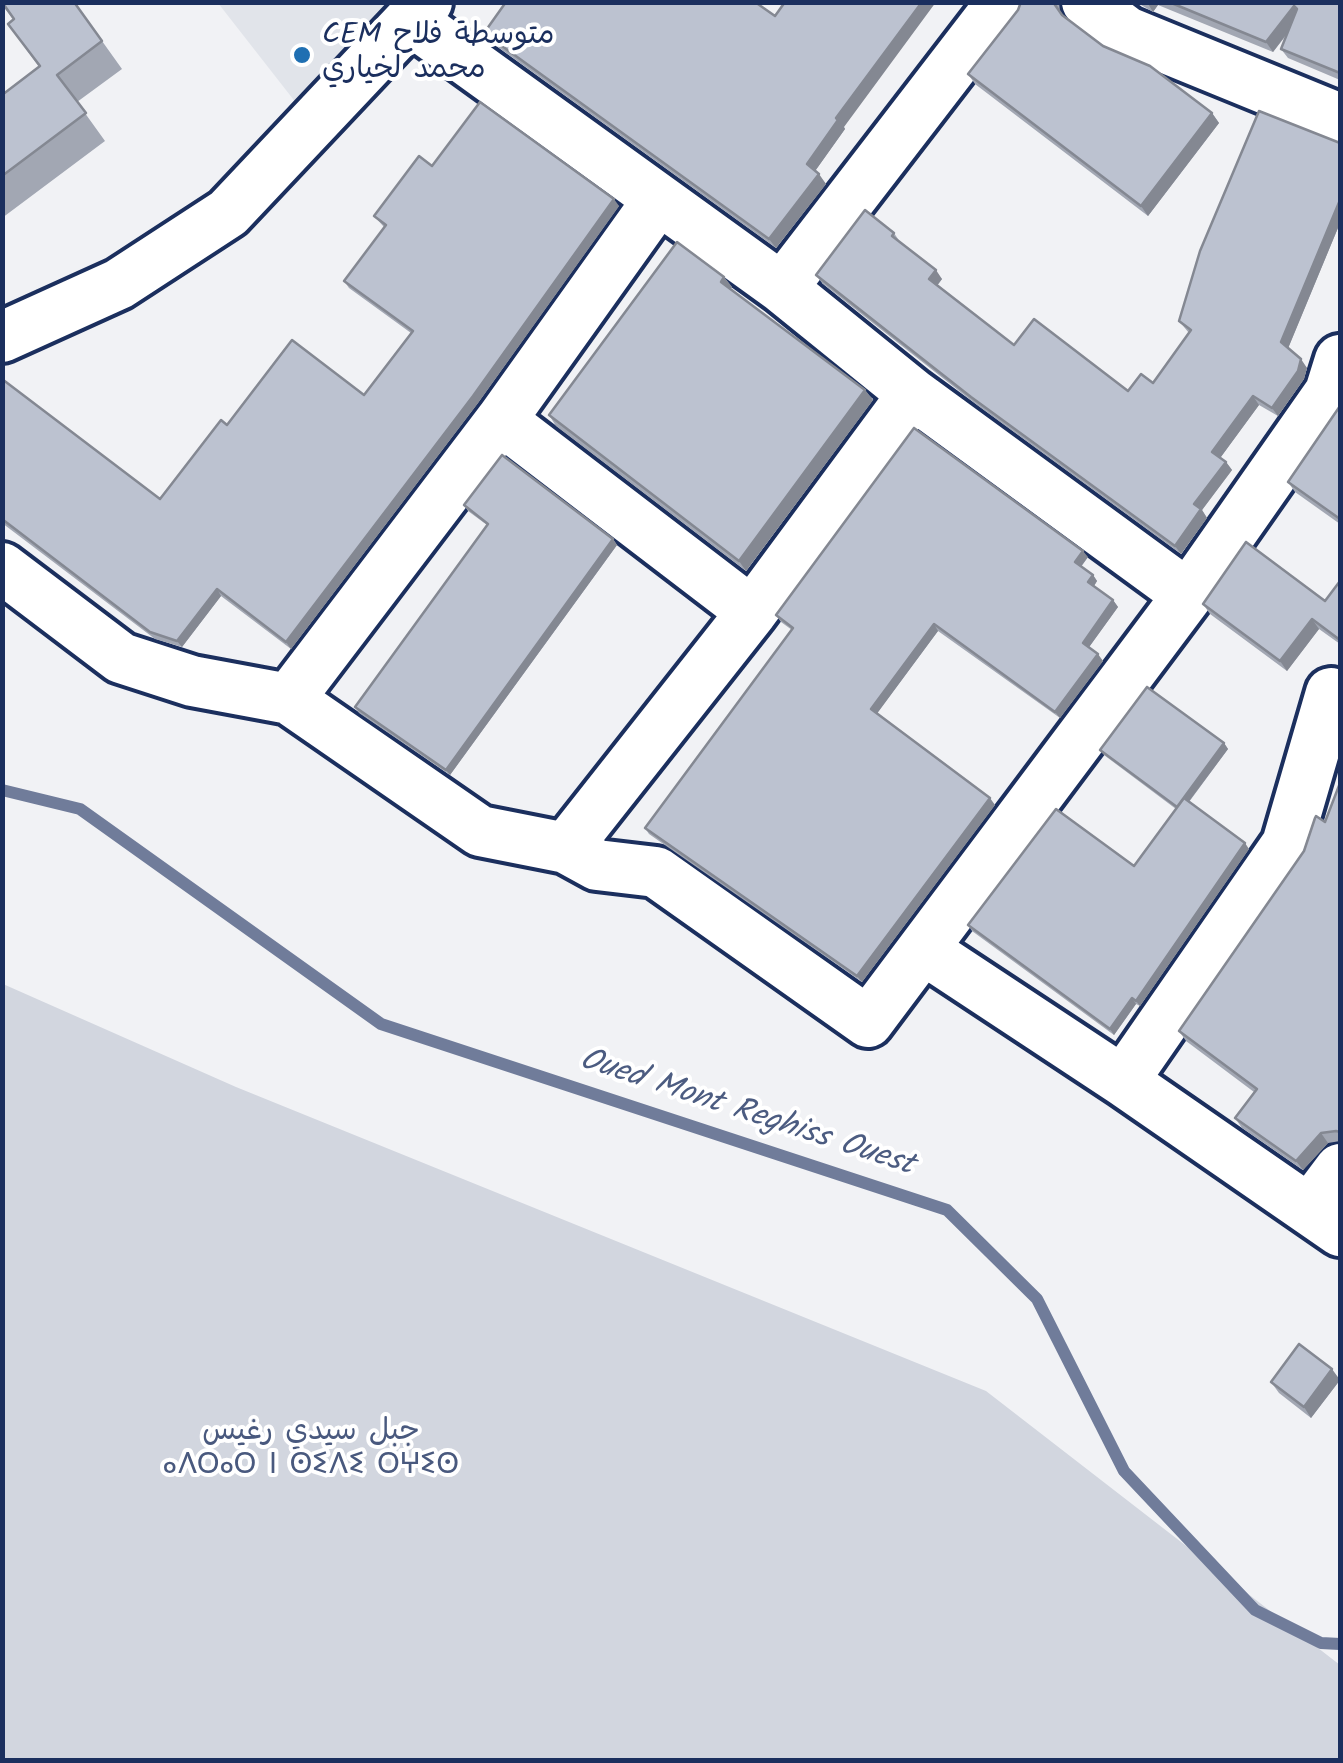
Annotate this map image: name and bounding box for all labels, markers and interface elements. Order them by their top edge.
place label: CEM متوسطة فلاح محمد لخياري [322,20,554,90]
marker: CEM متوسطة فلاح محمد لخياري [291,44,313,66]
water label: Oued Mont Reghiss Ouest [574,1043,918,1187]
park label: جبل سيدي رغيس ⴰⴷⵔⴰⵔ ⵏ ⵙⵉⴷⵉ ⵔⵖⵉⵙ [163,1416,459,1486]

